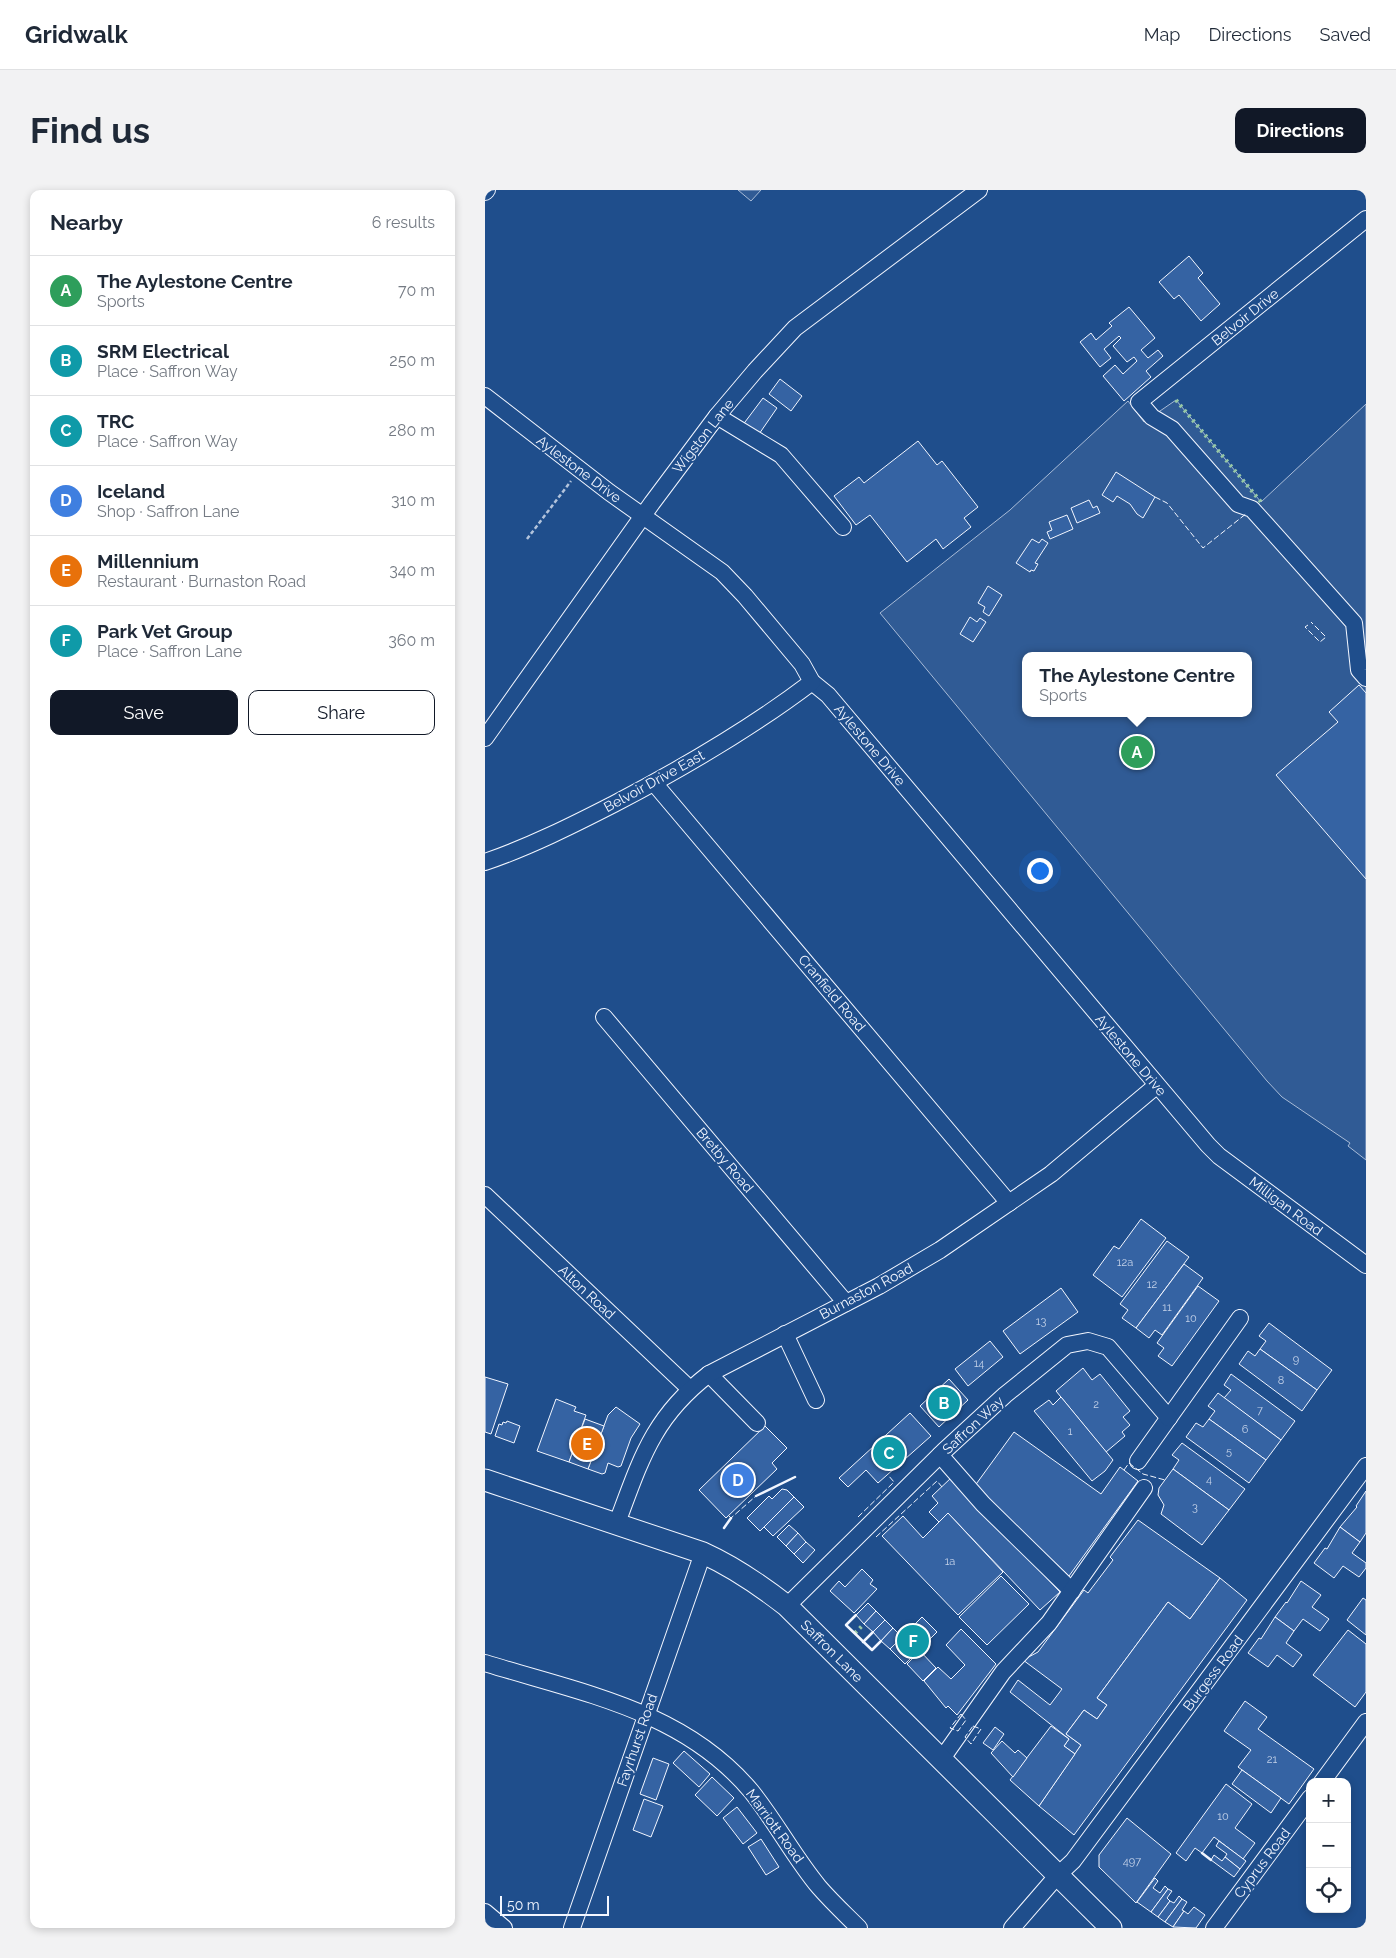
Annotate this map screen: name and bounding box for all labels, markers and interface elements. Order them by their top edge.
text: Gridwalk [25,20,128,49]
text: Map [1144,24,1180,45]
text: Directions [1208,24,1292,45]
text: Saved [1320,24,1371,45]
button: Directions [1235,108,1366,153]
text: Find us [30,110,150,151]
text: Nearby [50,210,123,235]
text: 6 results [372,213,435,232]
text: The Aylestone Centre [97,270,293,292]
text: A [61,281,71,300]
text: 70 m [398,281,435,300]
street label: Belvoir Drive [1208,285,1282,349]
text: Sports [97,292,145,311]
text: SRM Electrical [97,340,229,362]
text: B [61,351,71,370]
text: 250 m [389,351,435,370]
text: Place · Saffron Way [97,362,238,381]
street label: Wigston Lane [669,396,737,476]
text: TRC [97,410,134,432]
text: C [61,421,71,440]
text: 280 m [389,421,435,440]
text: Place · Saffron Way [97,432,238,451]
street label: Aylestone Drive [534,432,624,506]
text: Iceland [97,480,165,502]
text: D [60,491,72,510]
text: 310 m [391,491,435,510]
text: Shop · Saffron Lane [97,502,239,521]
text: Millennium [97,550,199,572]
text: E [61,561,71,580]
text: 340 m [389,561,435,580]
text: Restaurant · Burnaston Road [97,572,306,591]
text: Park Vet Group [97,620,232,642]
text: F [61,631,71,650]
text: 360 m [388,631,435,650]
text: Place · Saffron Lane [97,642,242,661]
popup [1022,652,1252,717]
text: The Aylestone Centre [1039,664,1235,686]
text: Sports [1039,686,1087,705]
button: Save [50,690,238,735]
button: Share [248,690,435,735]
street label: Aylestone Drive [831,701,909,789]
pin: A [1121,733,1153,771]
street label: Belvoir Drive East [601,747,707,815]
your location [1027,858,1053,884]
street label: Cranfield Road [795,951,869,1035]
street label: Aylestone Drive [1092,1011,1170,1099]
street label: Bretby Road [693,1124,757,1196]
street label: Milligan Road [1246,1173,1326,1239]
house number: 12a [1117,1256,1133,1269]
street label: Burnaston Road [817,1260,915,1322]
street label: Alton Road [555,1262,619,1322]
house number: 12 [1147,1278,1157,1291]
house number: 11 [1162,1301,1172,1314]
house number: 10 [1185,1312,1197,1325]
house number: 13 [1036,1315,1046,1328]
house number: 9 [1293,1353,1299,1366]
house number: 14 [974,1357,984,1370]
house number: 8 [1278,1374,1284,1387]
pin: B [928,1384,960,1422]
street label: Saffron Way [939,1392,1007,1457]
house number: 2 [1093,1398,1099,1411]
house number: 7 [1257,1404,1263,1417]
house number: 6 [1242,1423,1249,1436]
pin: E [571,1425,603,1463]
house number: 1 [1068,1425,1073,1438]
pin: C [873,1434,905,1472]
house number: 5 [1226,1445,1232,1458]
pin: D [722,1461,754,1499]
house number: 4 [1206,1473,1212,1486]
house number: 3 [1192,1501,1198,1514]
house number: 1a [945,1555,955,1568]
street label: Saffron Lane [798,1617,866,1685]
pin: F [897,1622,929,1660]
street label: Burgess Road [1180,1632,1246,1714]
street label: Fayrhurst Road [614,1691,660,1789]
house number: 21 [1267,1753,1278,1766]
map controls [1306,1778,1351,1913]
button: + [1306,1778,1351,1823]
street label: Marriott Road [743,1786,807,1866]
house number: 10 [1217,1810,1229,1823]
button: − [1306,1823,1351,1868]
street label: Cyprus Road [1231,1825,1293,1901]
house number: 497 [1123,1855,1141,1868]
button: locate [1306,1868,1351,1913]
scale bar [500,1893,609,1916]
text: 50 m [507,1897,540,1913]

